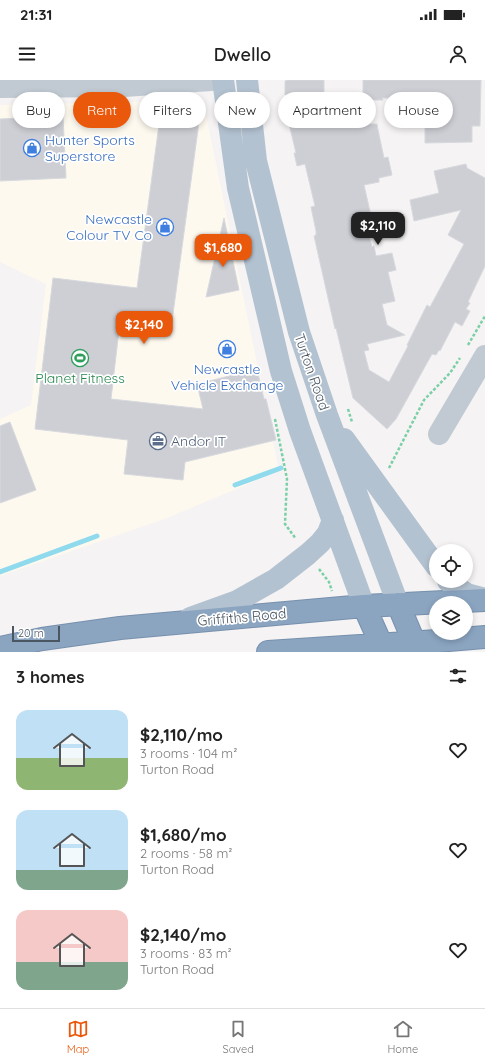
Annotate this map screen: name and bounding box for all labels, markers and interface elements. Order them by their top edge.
text: 21:31 [20,5,52,24]
icon: menu [16,43,38,65]
text: Dwello [214,43,271,66]
icon: person [447,43,469,65]
chip: Buy [12,92,65,128]
chip: Rent [73,92,131,128]
chip: Filters [139,92,206,128]
chip: New [214,92,270,128]
chip: Apartment [278,92,376,128]
chip: House [384,92,453,128]
place label: Hunter Sports Superstore [45,131,135,165]
shop icon: Hunter Sports Superstore [22,138,42,158]
place label: Newcastle Colour TV Co [66,210,152,244]
pin: $2,110 [345,212,411,246]
shop icon: Newcastle Colour TV Co [155,217,175,237]
text: $2,110 [360,217,396,233]
pin: $1,680 [190,234,256,268]
text: $1,680 [204,239,242,255]
pin: $2,140 [111,311,177,345]
text: $2,140 [125,316,163,332]
street label: Turton Road [290,331,334,413]
shop icon: Newcastle Vehicle Exchange [217,339,237,359]
sports icon: Planet Fitness [70,348,90,368]
place label: Newcastle Vehicle Exchange [171,360,283,394]
place label: Planet Fitness [35,369,125,387]
office icon: Andor IT [148,431,168,451]
place label: Andor IT [171,432,226,450]
map controls [429,544,473,640]
button: locate [429,544,473,588]
button: layers [429,596,473,640]
street label: Griffiths Road [197,604,287,630]
scale bar [12,624,60,643]
text: 20 m [18,626,44,640]
icon: filters [447,665,469,687]
text: 3 homes [16,666,84,687]
text: $2,110/mo [140,724,223,745]
icon: home [48,726,96,774]
icon: heart [447,739,469,761]
text: 3 rooms · 104 m² [140,745,237,761]
text: Turton Road [140,761,214,777]
text: $1,680/mo [140,824,227,845]
icon: home [48,826,96,874]
icon: heart [447,839,469,861]
text: 2 rooms · 58 m² [140,845,232,861]
text: Turton Road [140,861,214,877]
text: $2,140/mo [140,924,226,945]
icon: home [48,926,96,974]
icon: heart [447,939,469,961]
text: 3 rooms · 83 m² [140,945,232,961]
text: Turton Road [140,961,214,977]
tab: Map [67,1018,89,1056]
tab: Saved [223,1018,254,1056]
tab: Home [387,1018,418,1056]

